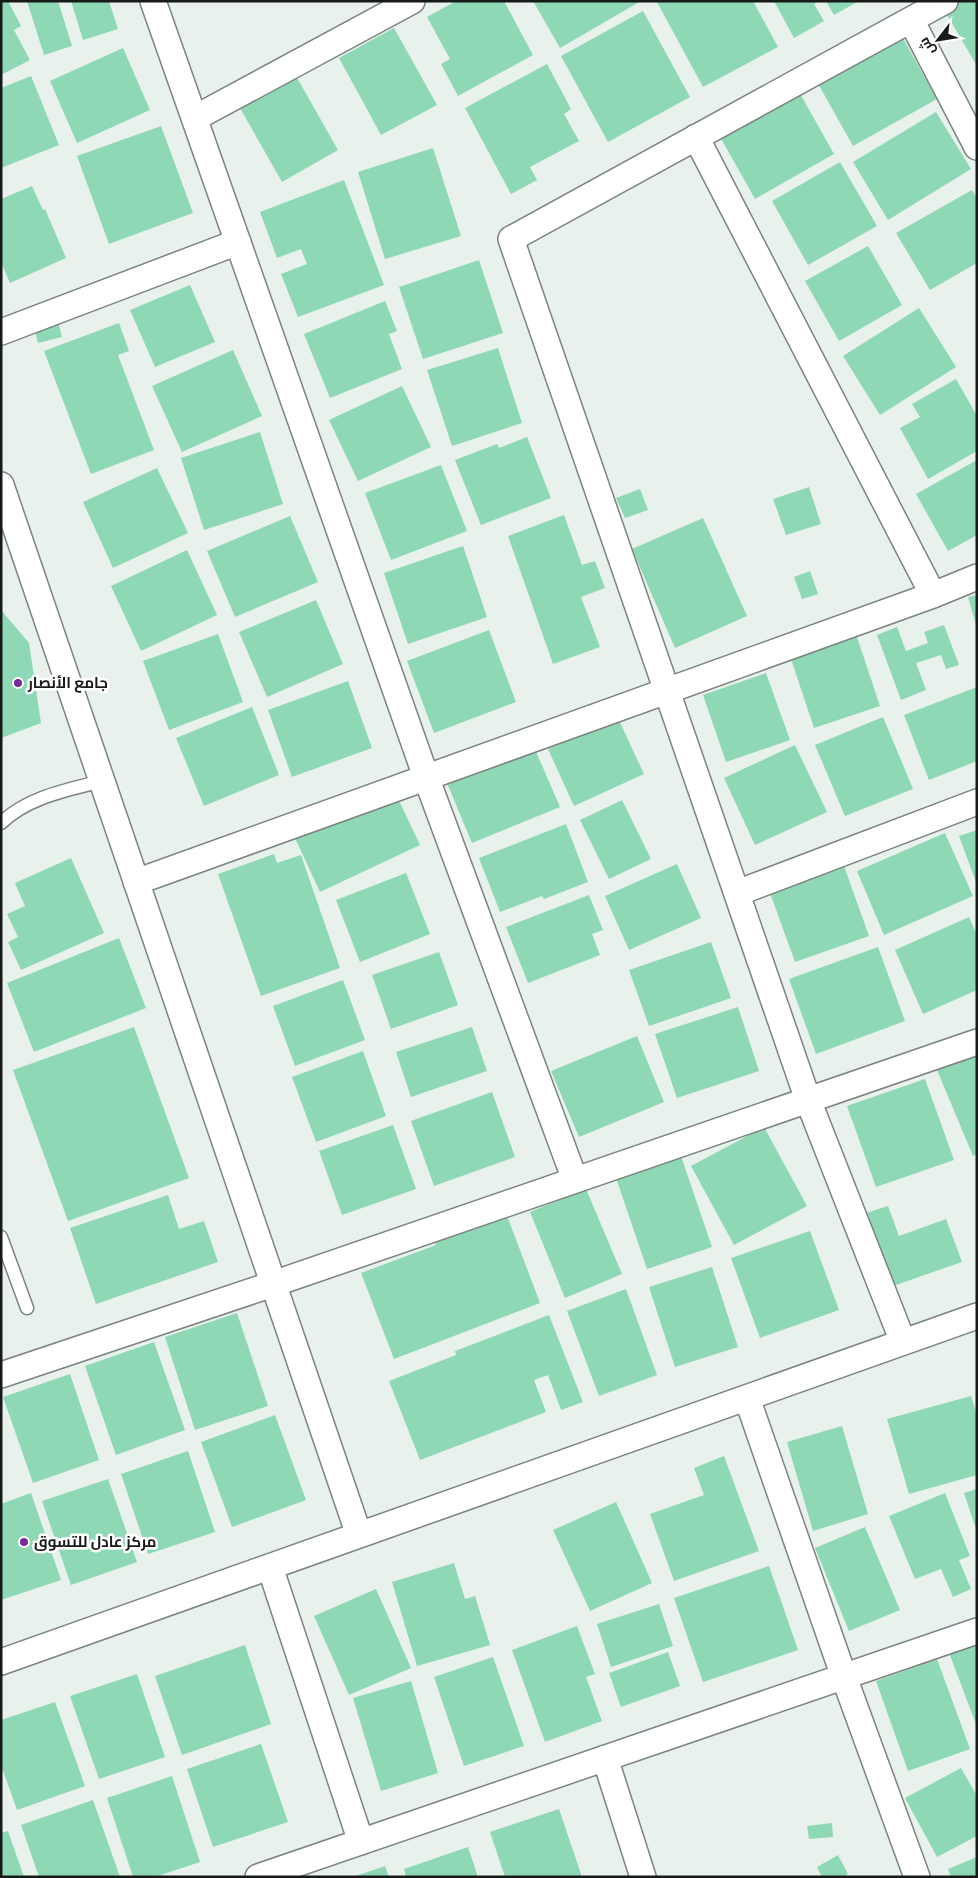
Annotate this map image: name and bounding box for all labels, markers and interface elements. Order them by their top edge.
north arrow [913,15,963,65]
text: ش [915,34,939,59]
place label: جامع الأنصار [27,674,108,693]
marker: جامع الأنصار [12,677,24,689]
place label: مركز عادل للتسوق [34,1533,157,1551]
marker: مركز عادل للتسوق [18,1536,30,1548]

